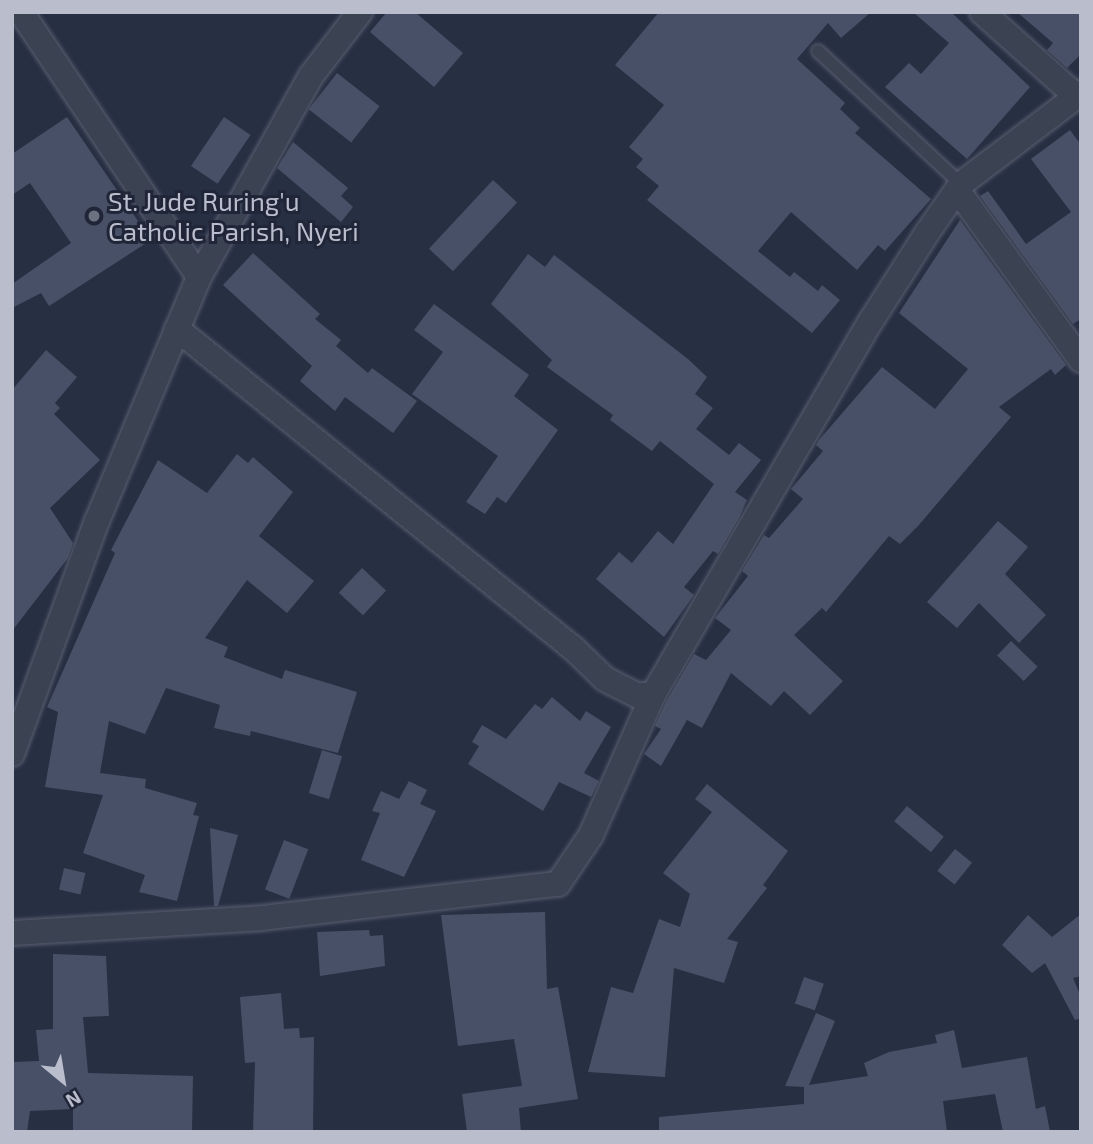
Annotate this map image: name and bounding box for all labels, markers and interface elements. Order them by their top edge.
place label: St. Jude Ruring'u Catholic Parish, Nyeri [108,185,359,246]
marker: St. Jude Ruring'u Catholic Parish, Nyeri [86,208,102,224]
north arrow [28,1046,98,1116]
text: N [62,1086,85,1113]

